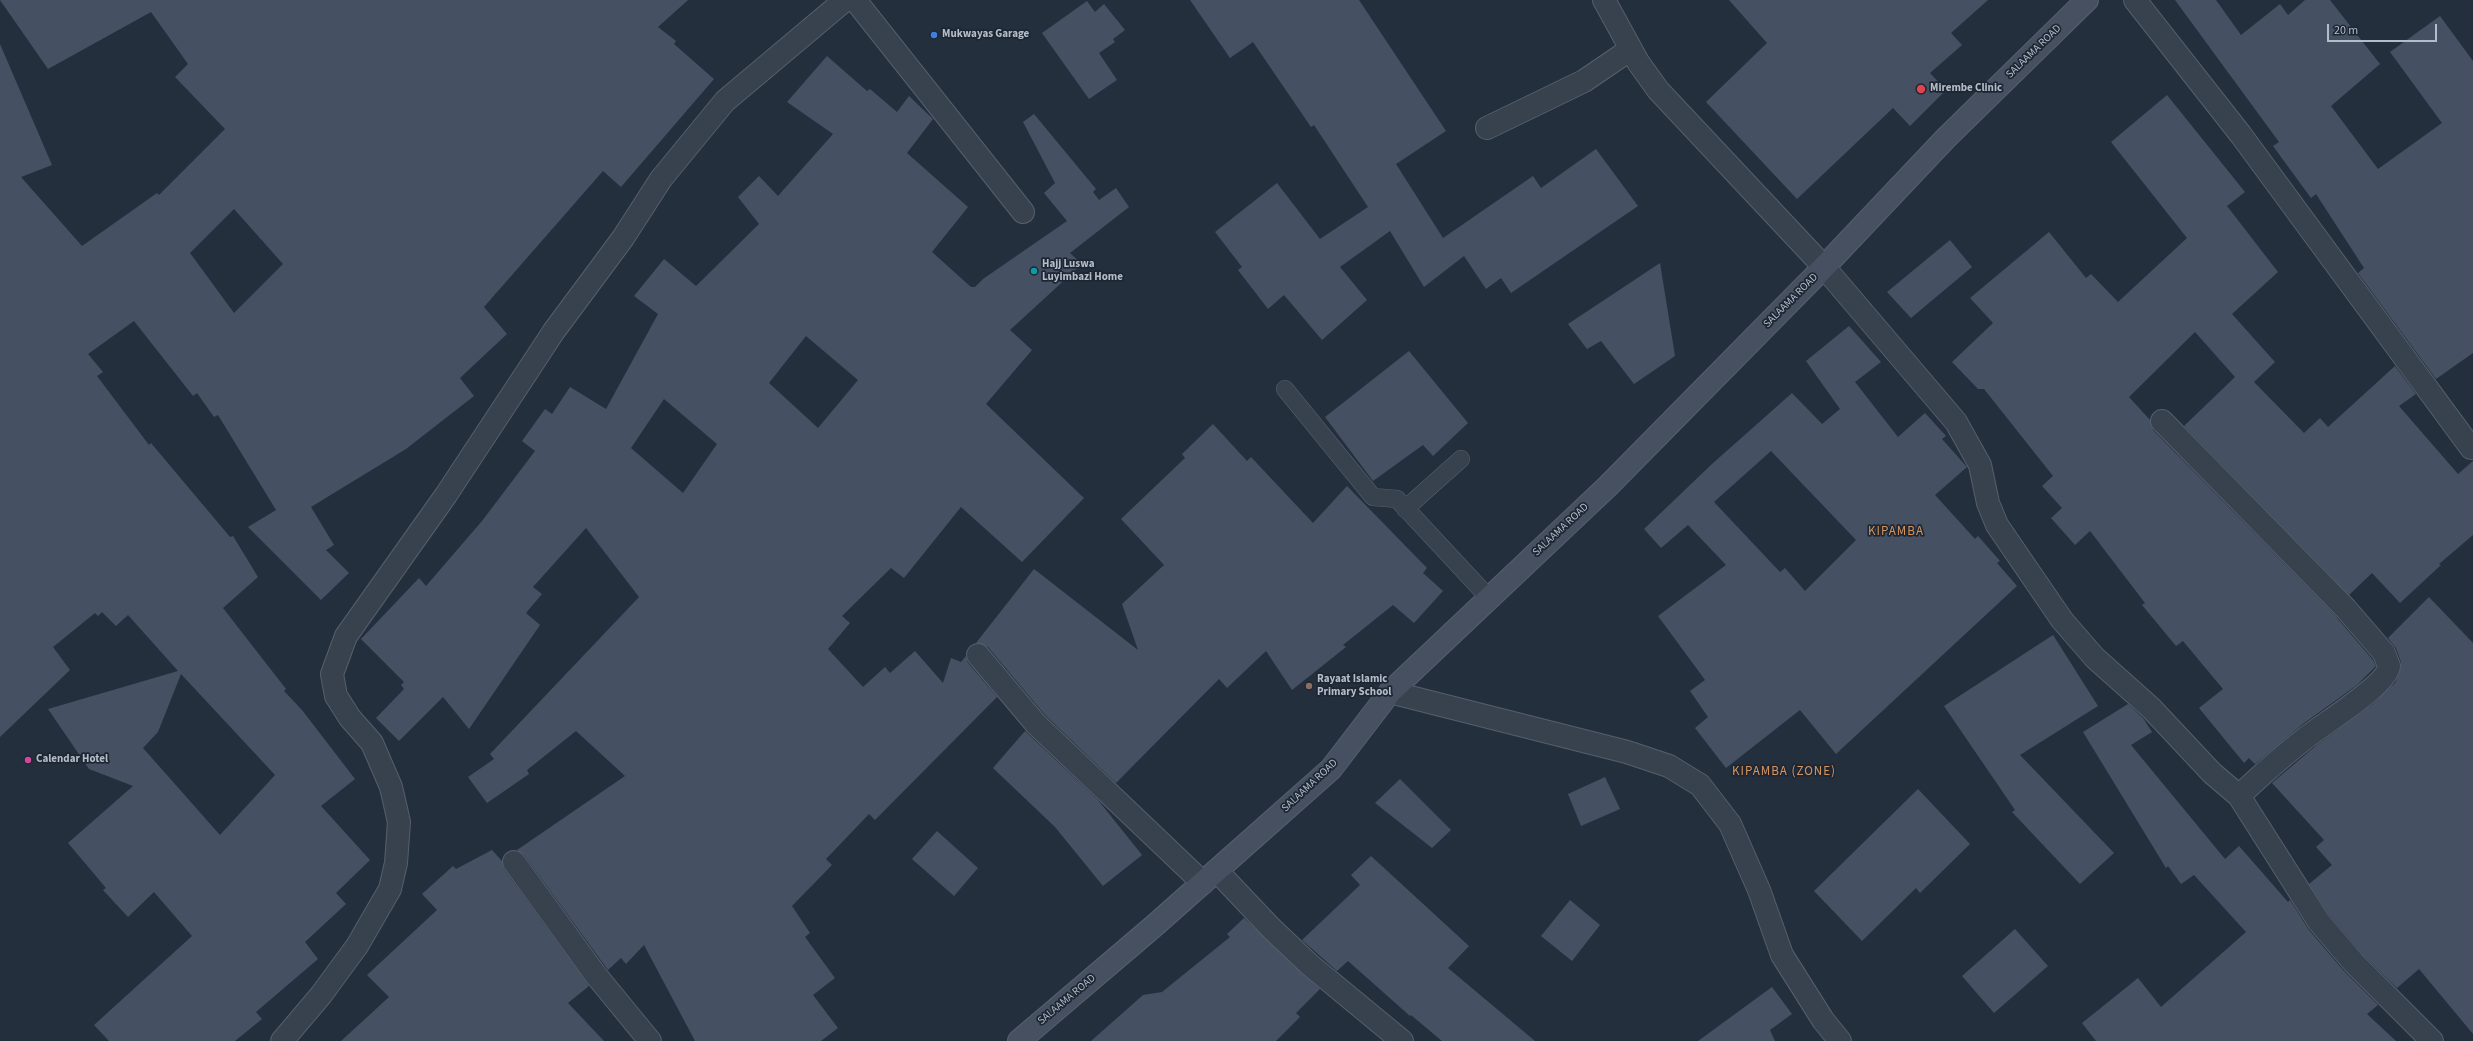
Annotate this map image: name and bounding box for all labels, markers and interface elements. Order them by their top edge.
scale bar [2329,16,2439,42]
street label: SALAAMA ROAD [2004,22,2064,82]
text: 20 m [2334,22,2358,39]
place label: Mukwayas Garage [942,28,1029,42]
marker: Mukwayas Garage [929,30,939,40]
place label: Mirembe Clinic [1930,82,2002,96]
marker: Mirembe Clinic [1915,83,1927,95]
place label: Hajj Luswa Luyimbazi Home [1042,258,1123,284]
marker: Hajj Luswa Luyimbazi Home [1029,266,1039,276]
street label: SALAAMA ROAD [1761,271,1821,331]
street label: SALAAMA ROAD [1530,501,1592,559]
district label: KIPAMBA [1868,524,1924,540]
place label: Rayaat Islamic Primary School [1317,673,1391,699]
marker: Rayaat Islamic Primary School [1304,681,1314,691]
place label: Calendar Hotel [36,753,108,767]
marker: Calendar Hotel [23,755,33,765]
street label: SALAAMA ROAD [1279,757,1341,815]
district label: KIPAMBA (ZONE) [1732,764,1836,780]
street label: SALAAMA ROAD [1035,972,1099,1028]

